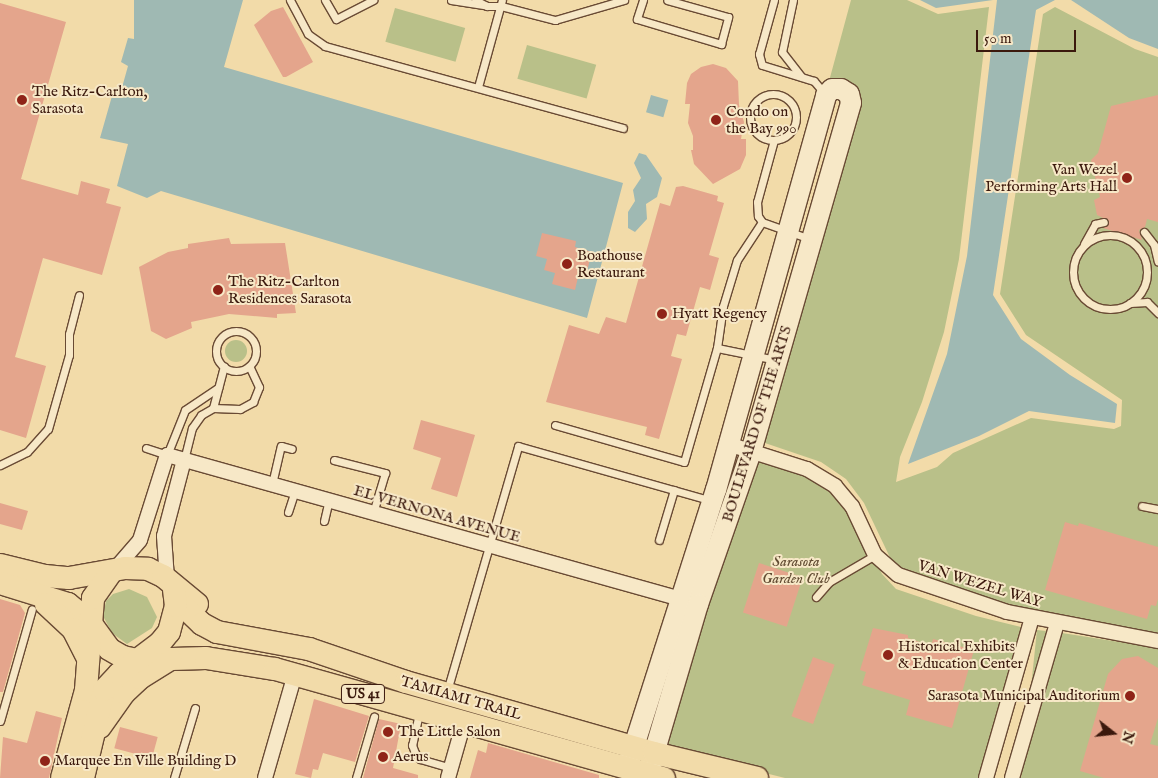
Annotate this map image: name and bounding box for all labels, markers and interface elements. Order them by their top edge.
scale bar [978,20,1078,52]
text: 50 m [984,29,1012,48]
place label: The Ritz-Carlton, Sarasota [32,82,147,117]
marker: The Ritz-Carlton, Sarasota [16,94,28,106]
place label: Condo on the Bay 990 [726,102,797,137]
marker: Condo on the Bay 990 [710,114,722,126]
place label: Van Wezel Performing Arts Hall [985,160,1117,195]
marker: Van Wezel Performing Arts Hall [1121,172,1133,184]
place label: Boathouse Restaurant [577,246,645,281]
marker: Boathouse Restaurant [561,258,573,270]
place label: The Ritz-Carlton Residences Sarasota [228,272,351,307]
marker: The Ritz-Carlton Residences Sarasota [212,284,224,296]
place label: Hyatt Regency [672,305,767,323]
marker: Hyatt Regency [656,308,668,320]
street label: BOULEVARD OF THE ARTS [719,324,795,524]
street label: EL VERNONA AVENUE [352,482,522,546]
park label: Sarasota Garden Club [762,552,830,587]
street label: VAN WEZEL WAY [916,557,1044,611]
place label: Historical Exhibits & Education Center [898,637,1023,672]
marker: Historical Exhibits & Education Center [882,649,894,661]
street label: TAMIAMI TRAIL [399,672,523,724]
road number: US 41 [340,682,386,706]
place label: Sarasota Municipal Auditorium [928,687,1120,705]
marker: Sarasota Municipal Auditorium [1124,690,1136,702]
north arrow [1088,708,1138,758]
place label: The Little Salon [398,723,500,741]
marker: The Little Salon [382,726,394,738]
text: N [1117,729,1138,745]
place label: Aerus [393,748,429,766]
marker: Aerus [377,751,389,763]
place label: Marquee En Ville Building D [55,752,236,770]
marker: Marquee En Ville Building D [39,755,51,767]

